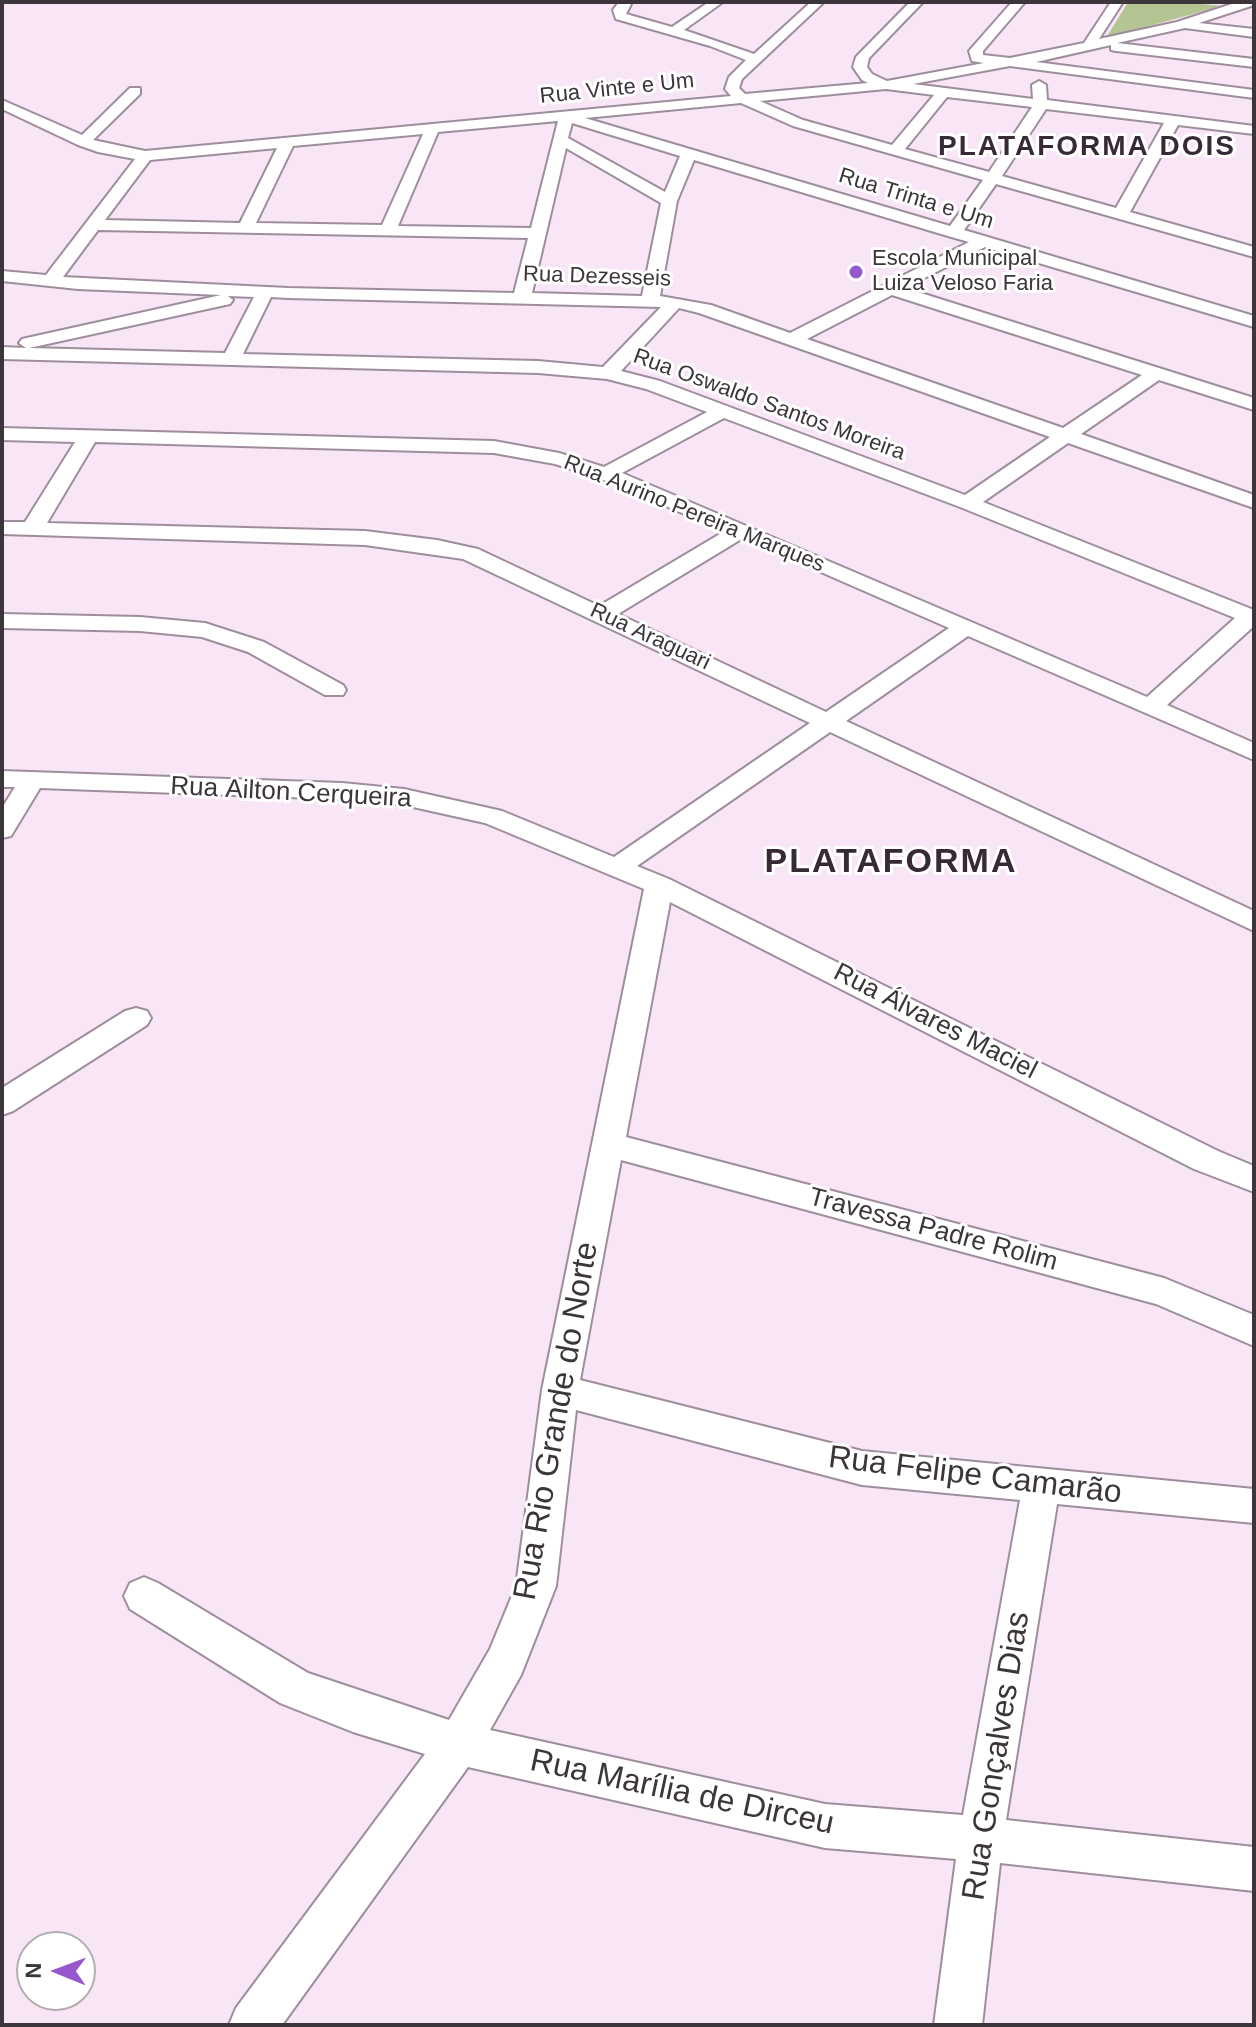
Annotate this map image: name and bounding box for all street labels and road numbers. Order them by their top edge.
street label: Rua Vinte e Um [539,68,695,110]
street label: Rua Trinta e Um [835,163,997,235]
street label: Rua Dezesseis [523,261,671,293]
street label: Rua Oswaldo Santos Moreira [629,343,909,467]
street label: Rua Aurino Pereira Marques [560,450,828,578]
street label: Rua Araguari [586,598,714,676]
street label: Rua Ailton Cerqueira [170,771,412,815]
street label: Rua Álvares Maciel [828,957,1042,1087]
street label: Travessa Padre Rolim [805,1182,1061,1278]
street label: Rua Rio Grande do Norte [507,1239,607,1603]
street label: Rua Felipe Camarão [826,1439,1124,1513]
street label: Rua Gonçalves Dias [955,1609,1039,1903]
street label: Rua Marília de Dirceu [527,1742,837,1844]

